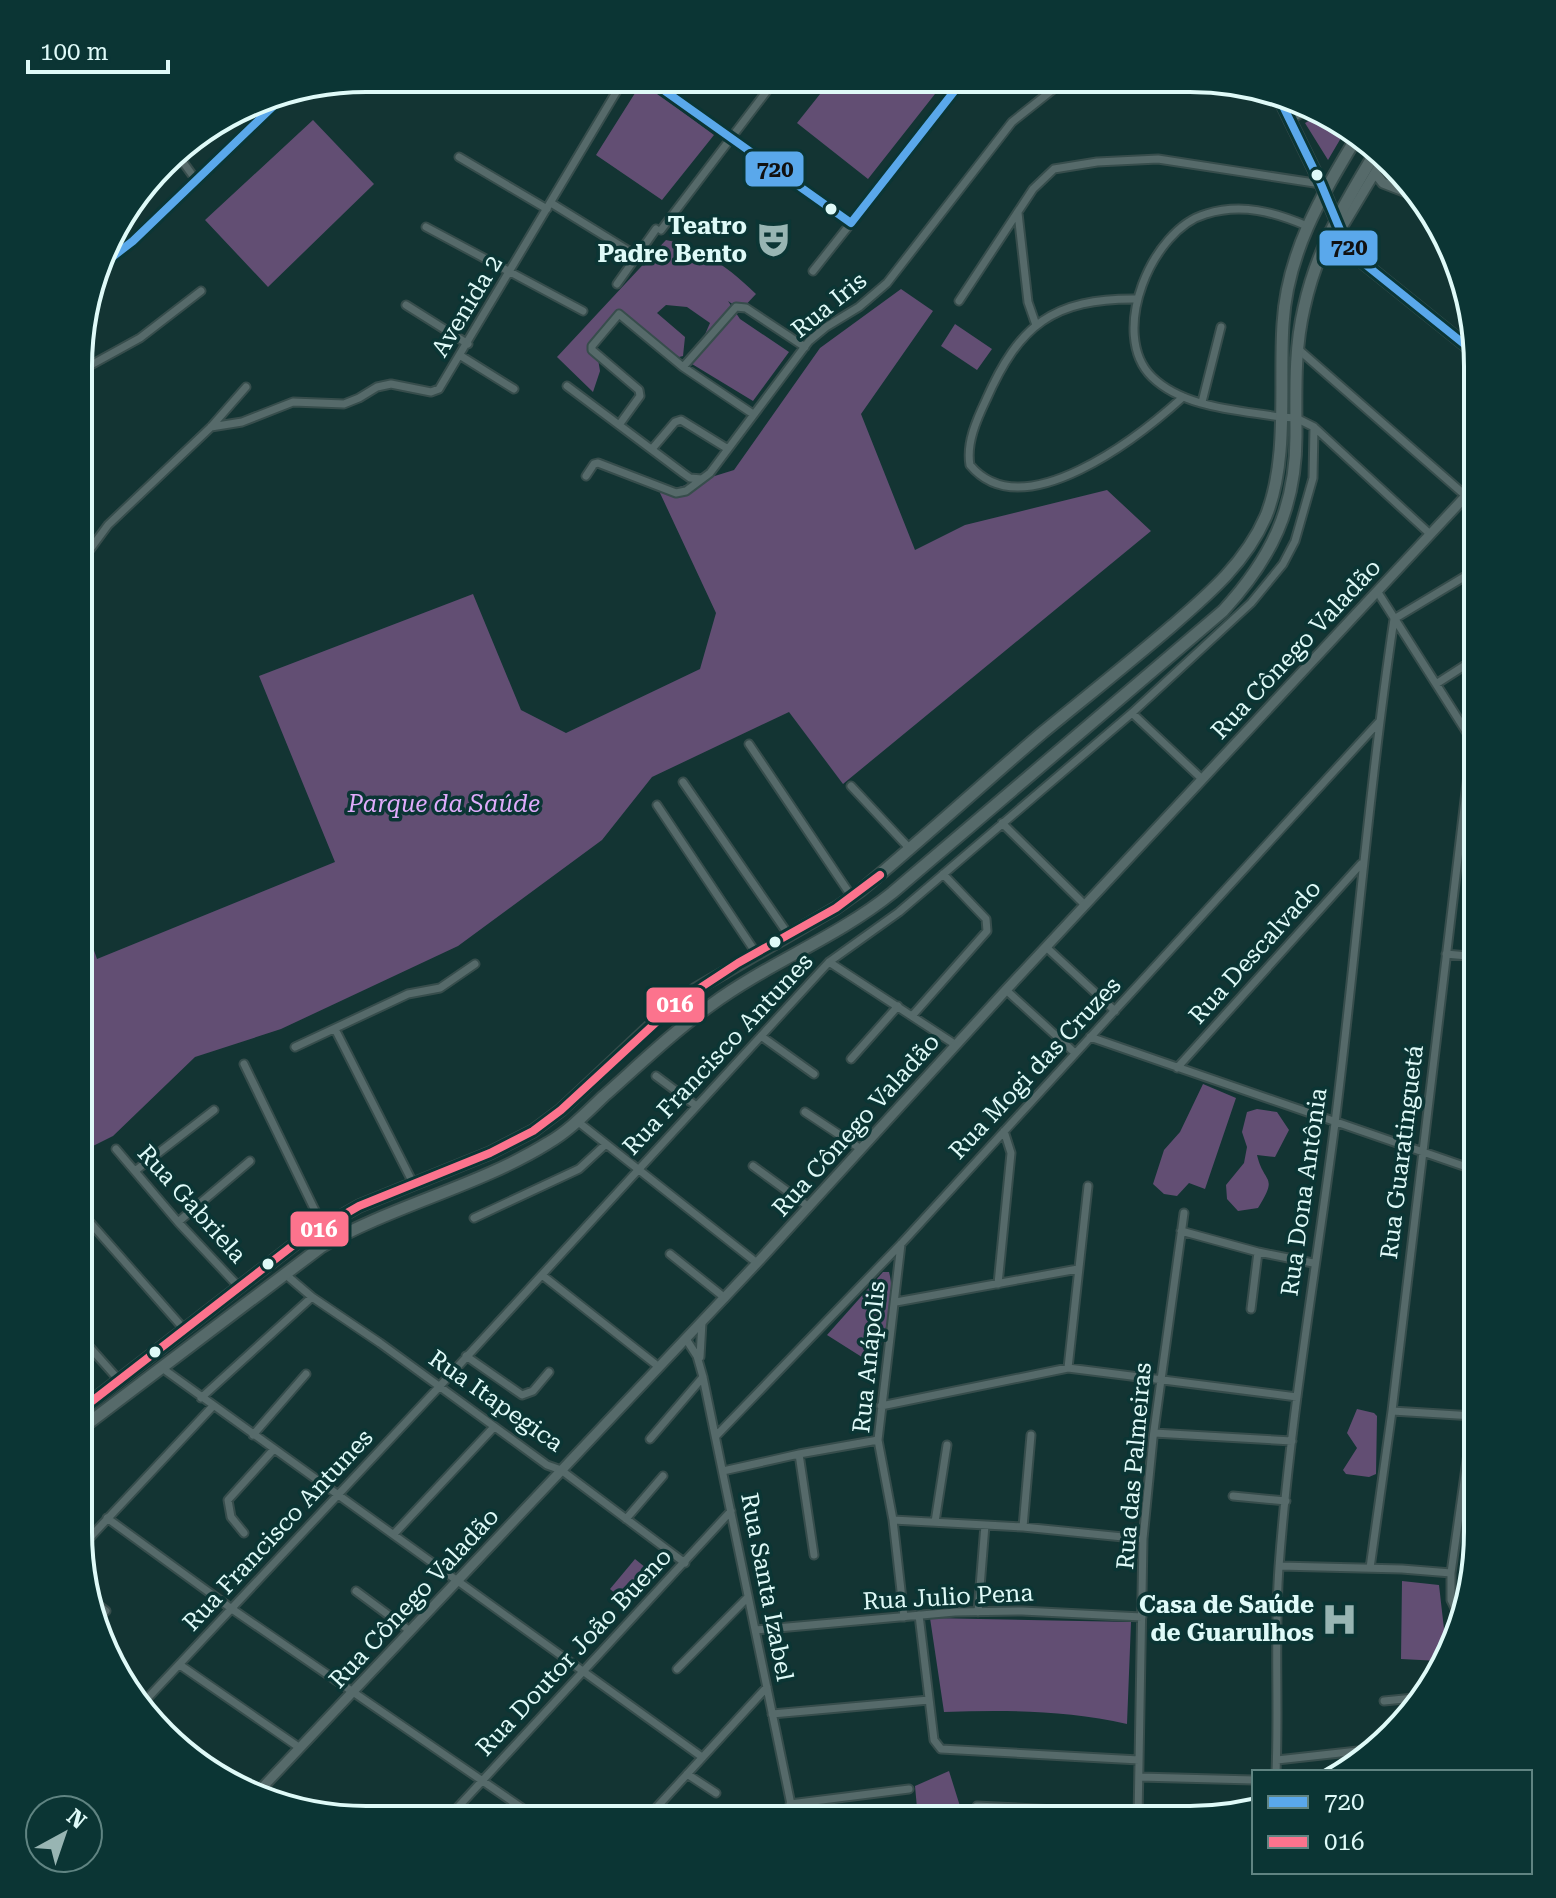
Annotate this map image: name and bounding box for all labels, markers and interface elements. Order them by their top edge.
scale bar [28,24,168,74]
text: 100 m [40,38,108,66]
line badge: 720 [744,150,805,188]
text: 720 [757,157,793,182]
unlabelled marker [1309,167,1325,183]
unlabelled marker [823,201,839,217]
place label: Teatro Padre Bento [597,212,747,268]
theatre icon: Teatro Padre Bento [754,221,792,259]
line badge: 720 [1318,229,1379,267]
text: 720 [1331,235,1367,260]
street label: Avenida 2 [426,250,508,362]
street label: Rua Iris [786,266,872,344]
street label: Rua Cônego Valadão [1205,553,1387,745]
park label: Parque da Saúde [347,790,540,818]
street label: Rua Descalvado [1183,874,1327,1030]
unlabelled marker [767,934,783,950]
street label: Rua Francisco Antunes [617,947,819,1161]
street label: Rua Mogi das Cruzes [943,971,1127,1165]
line badge: 016 [645,986,706,1024]
text: 016 [657,992,693,1017]
street label: Rua Cônego Valadão [767,1028,945,1222]
street label: Rua Guaratinguetá [1375,1043,1429,1261]
street label: Rua Dona Antônia [1276,1086,1332,1298]
street label: Rua Gabriela [132,1139,252,1269]
line badge: 016 [289,1210,350,1248]
text: 016 [301,1217,337,1242]
unlabelled marker [260,1256,276,1272]
street label: Rua Anápolis [847,1280,891,1434]
unlabelled marker [147,1344,163,1360]
street label: Rua Itapegica [423,1344,569,1458]
street label: Rua das Palmeiras [1111,1361,1157,1571]
street label: Rua Francisco Antunes [177,1423,379,1637]
street label: Rua Santa Izabel [735,1491,799,1683]
street label: Rua Cônego Valadão [323,1502,505,1694]
street label: Rua Doutor João Bueno [471,1542,677,1762]
street label: Rua Julio Pena [862,1579,1034,1615]
place label: Casa de Saúde de Guarulhos [1139,1591,1314,1647]
hospital icon: Casa de Saúde de Guarulhos [1321,1600,1359,1638]
legend [1252,1770,1532,1874]
text: 720 [1324,1788,1364,1816]
north arrow [24,1794,104,1874]
text: N [62,1804,91,1834]
text: 016 [1324,1828,1364,1856]

